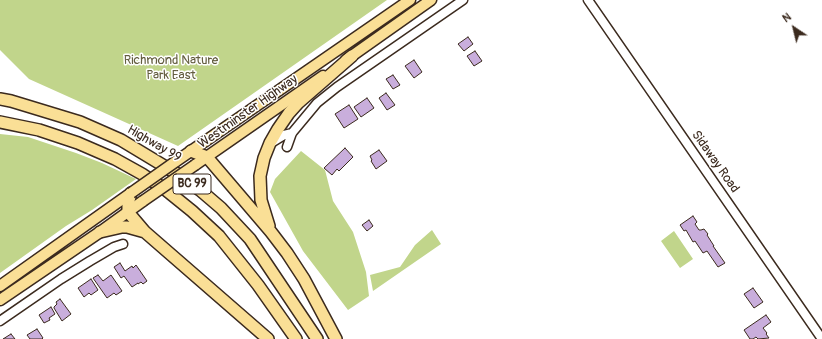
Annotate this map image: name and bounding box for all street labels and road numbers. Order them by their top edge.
street label: Westminster Highway [195,72,301,152]
street label: Highway 99 [124,122,184,166]
street label: Sidaway Road [688,128,742,196]
road number: BC 99 [173,174,211,194]

